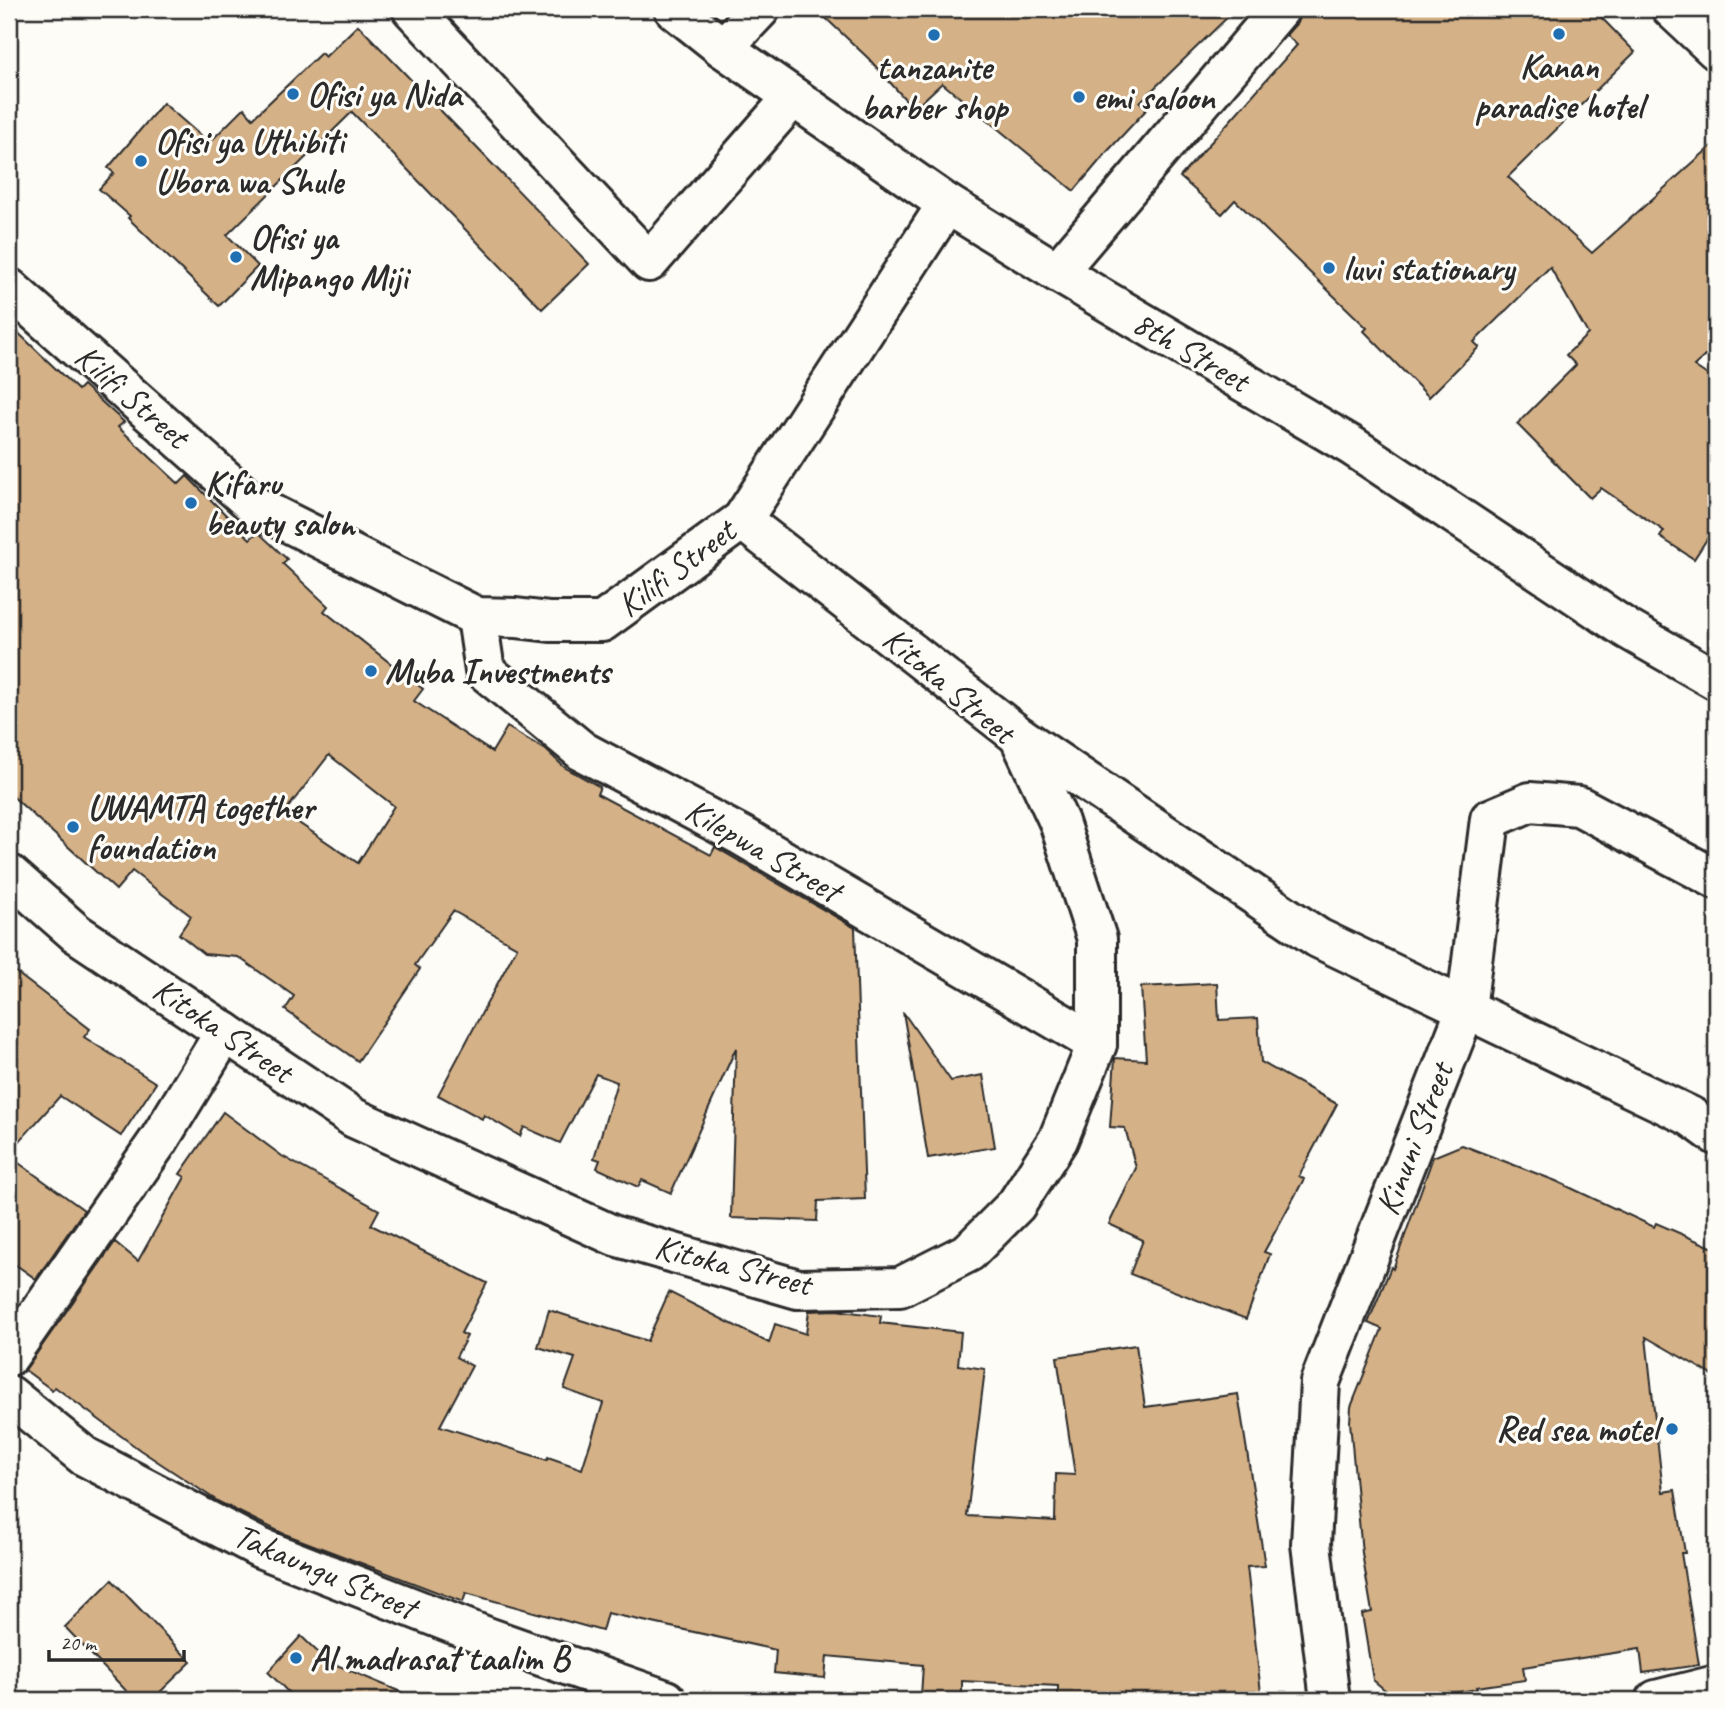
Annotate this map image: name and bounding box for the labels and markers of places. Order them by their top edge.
marker: Kanan paradise hotel [1551,26,1567,42]
marker: tanzanite barber shop [926,27,942,43]
place label: Kanan paradise hotel [1475,44,1650,129]
place label: tanzanite barber shop [861,45,1010,130]
place label: Ofisi ya Nida [307,72,465,117]
place label: emi saloon [1093,75,1215,120]
marker: Ofisi ya Nida [285,86,301,102]
marker: emi saloon [1071,89,1087,105]
place label: Ofisi ya Uthibiti Ubora wa Shule [155,119,348,204]
marker: Ofisi ya Uthibiti Ubora wa Shule [133,153,149,169]
place label: Ofisi ya Mipango Miji [250,215,411,300]
place label: luvi stationary [1343,246,1517,291]
marker: Ofisi ya Mipango Miji [228,249,244,265]
marker: luvi stationary [1321,260,1337,276]
place label: Kifaru beauty salon [205,461,356,546]
marker: Kifaru beauty salon [183,495,199,511]
place label: Muba Investments [385,649,614,694]
marker: Muba Investments [363,663,379,679]
place label: UWAMTA together foundation [87,785,317,870]
marker: UWAMTA together foundation [65,819,81,835]
place label: Red sea motel [1496,1407,1665,1452]
marker: Red sea motel [1664,1421,1680,1437]
place label: Al madrasat taalim B [310,1636,572,1681]
marker: Al madrasat taalim B [288,1650,304,1666]

